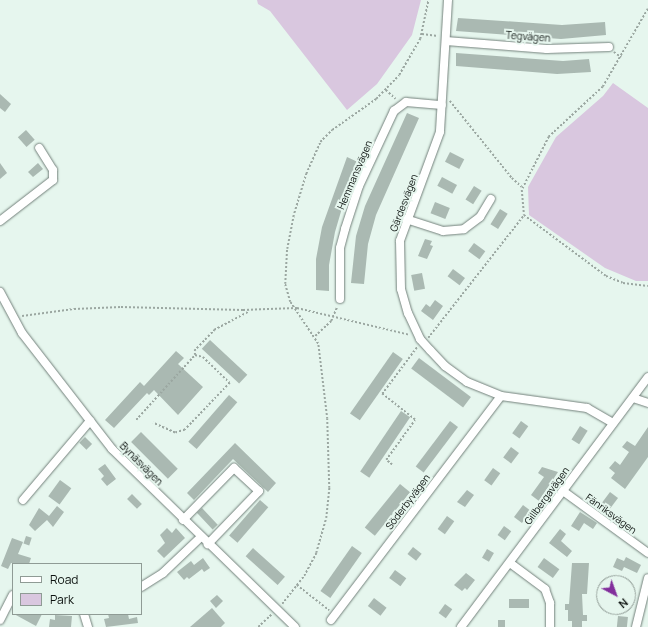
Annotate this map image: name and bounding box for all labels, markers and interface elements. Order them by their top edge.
street label: Tegvägen [505,29,551,45]
street label: Hemmansvägen [335,139,375,211]
street label: Gärdesvägen [388,172,420,234]
street label: Bynäsvägen [117,440,165,488]
street label: Gillbergavägen [522,465,572,527]
street label: Söderbyvägen [383,472,433,532]
street label: Fänriksvägen [583,491,639,537]
legend [12,563,142,615]
text: Road [50,571,78,588]
north arrow [596,575,636,615]
text: Park [50,591,74,608]
text: N [616,595,631,612]

